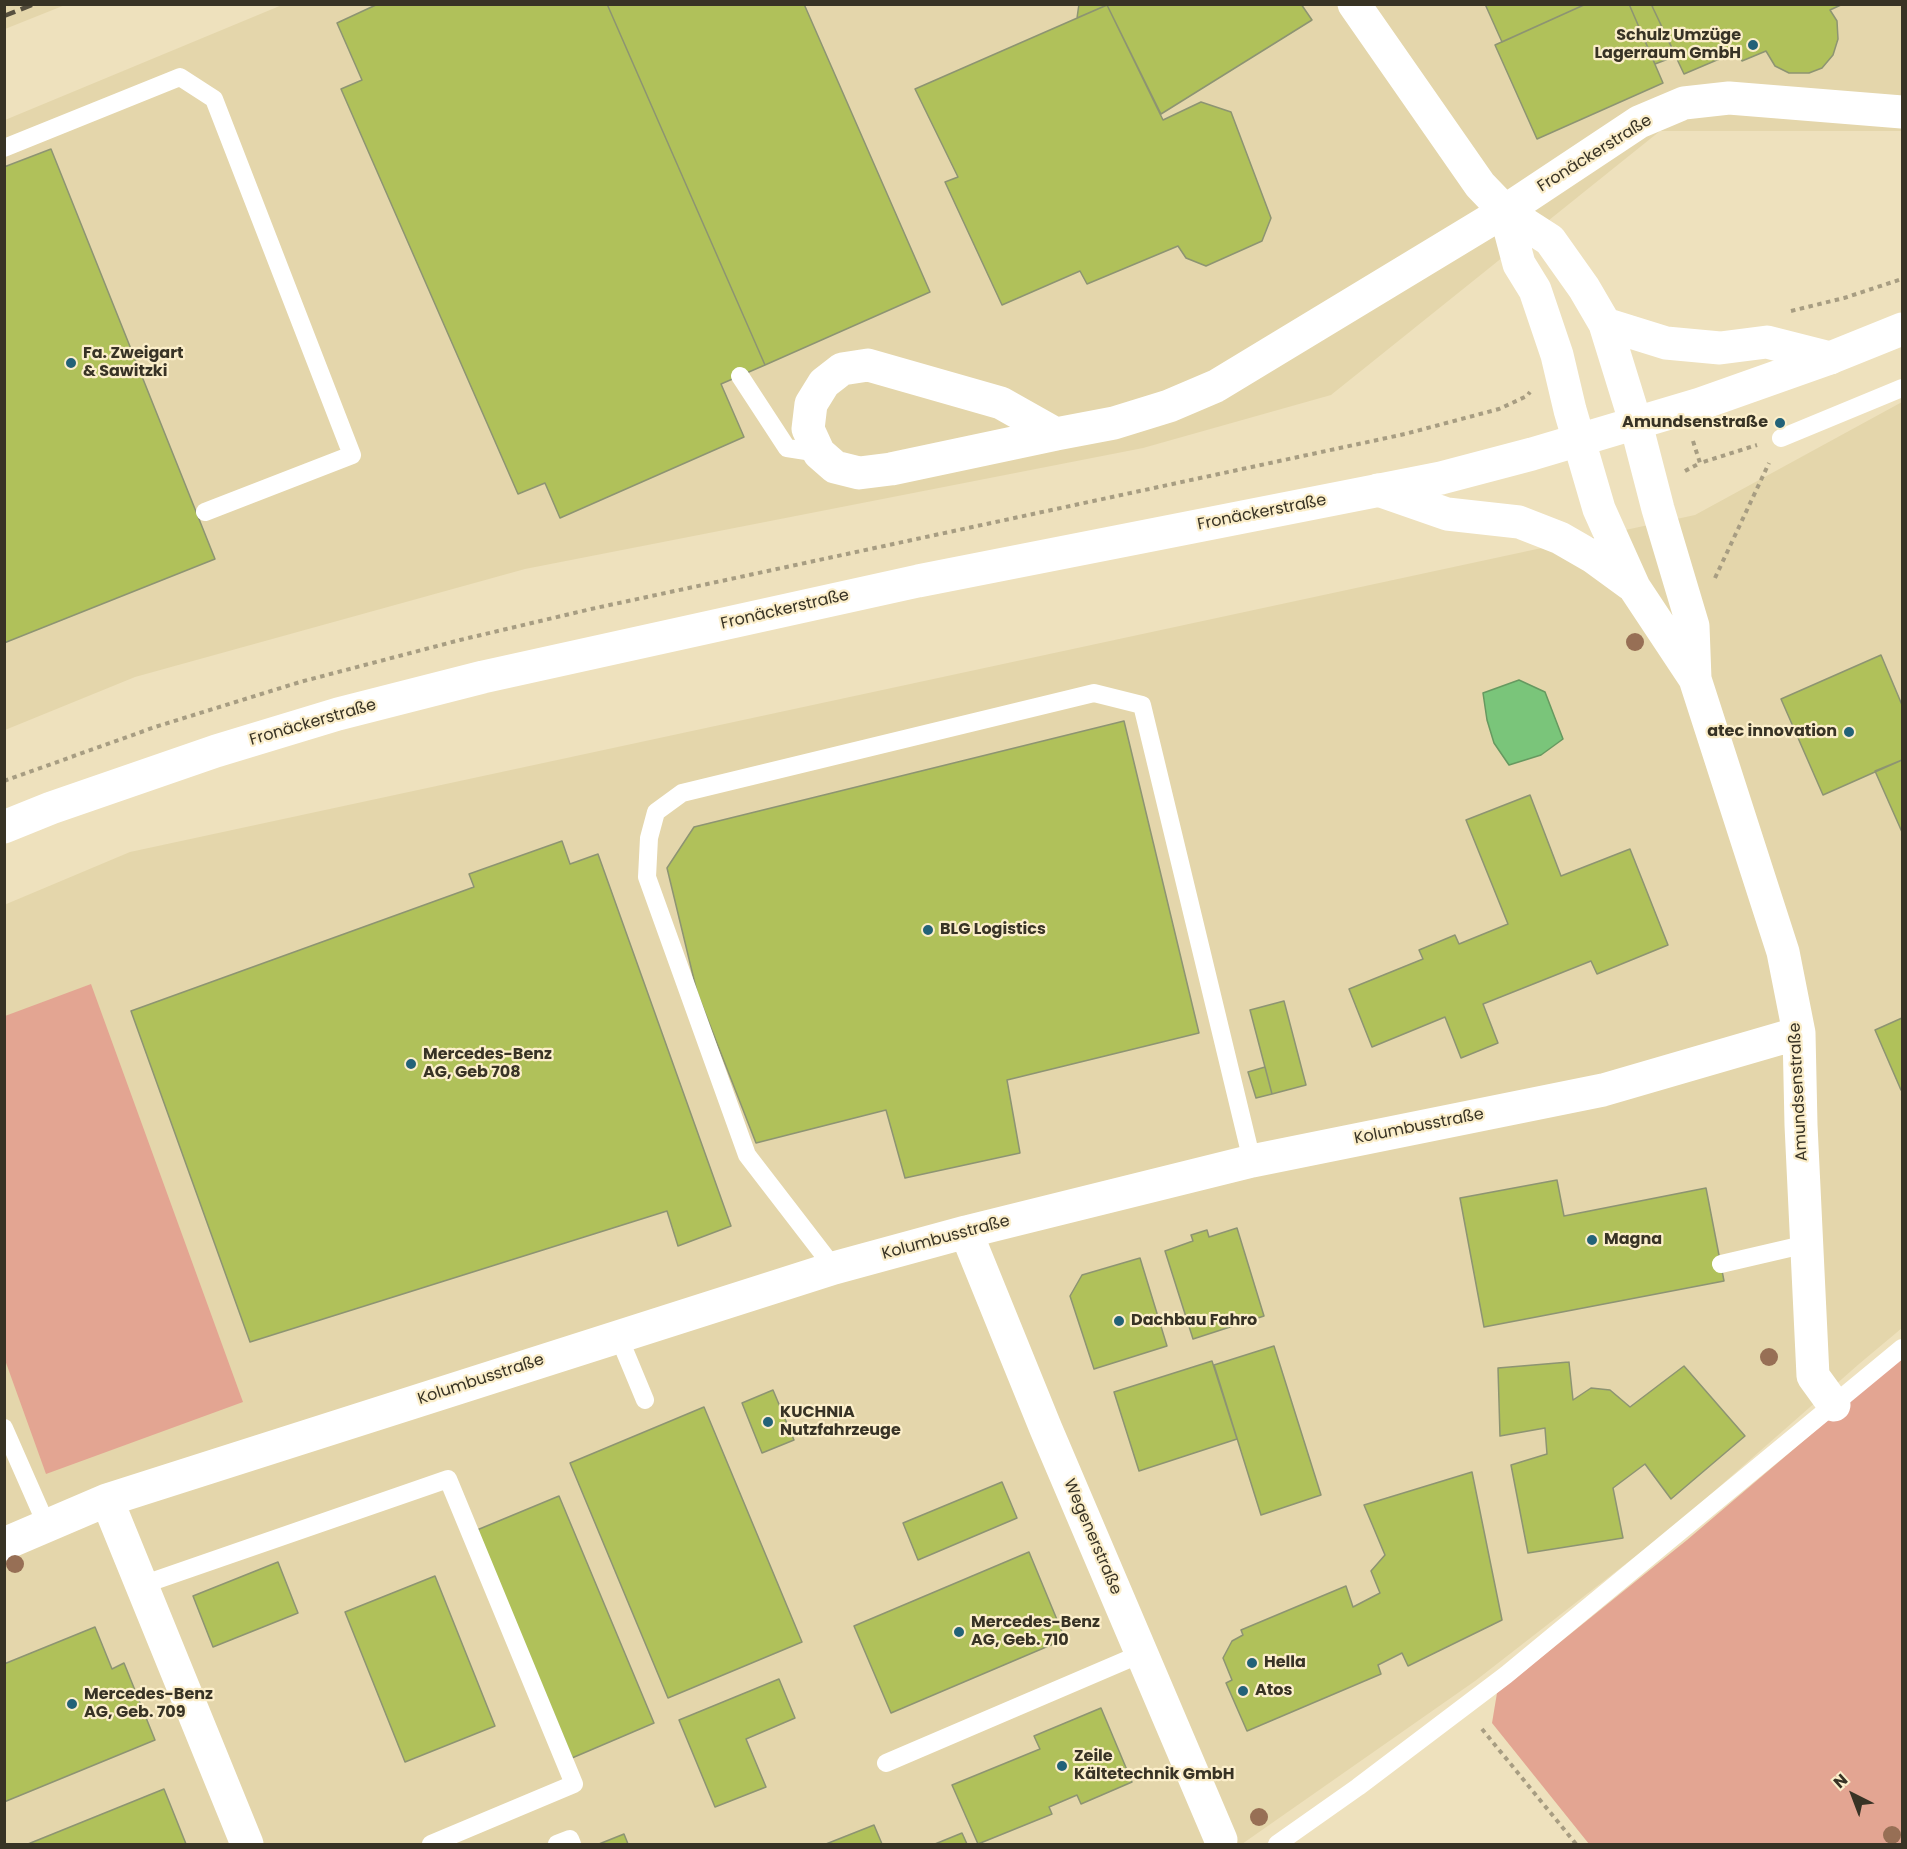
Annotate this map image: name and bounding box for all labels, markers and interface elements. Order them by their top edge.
place label: Schulz Umzüge Lagerraum GmbH [1594,26,1741,64]
marker: Schulz Umzüge Lagerraum GmbH [1746,38,1760,52]
street label: Fronäckerstraße [1534,111,1656,197]
place label: Fa. Zweigart & Sawitzki [83,344,184,382]
marker: Fa. Zweigart & Sawitzki [64,356,78,370]
place label: Amundsenstraße [1622,413,1768,433]
marker: Amundsenstraße [1773,416,1787,430]
street label: Fronäckerstraße [1196,491,1328,535]
street label: Fronäckerstraße [719,586,851,634]
street label: Fronäckerstraße [247,696,379,750]
place label: atec innovation [1707,722,1837,742]
marker: atec innovation [1842,725,1856,739]
place label: BLG Logistics [940,920,1046,940]
marker: BLG Logistics [921,923,935,937]
street label: Amundsenstraße [1786,1022,1812,1162]
place label: Mercedes-Benz AG, Geb 708 [423,1045,552,1083]
marker: Mercedes-Benz AG, Geb 708 [404,1057,418,1071]
street label: Kolumbusstraße [1353,1105,1485,1149]
street label: Kolumbusstraße [880,1212,1012,1264]
place label: Magna [1604,1230,1662,1250]
marker: Magna [1585,1233,1599,1247]
place label: Dachbau Fahro [1131,1311,1257,1331]
marker: Dachbau Fahro [1112,1314,1126,1328]
street label: Kolumbusstraße [415,1351,547,1409]
place label: KUCHNIA Nutzfahrzeuge [780,1403,901,1441]
marker: KUCHNIA Nutzfahrzeuge [761,1415,775,1429]
street label: Wegenerstraße [1059,1476,1125,1598]
place label: Mercedes-Benz AG, Geb. 710 [971,1613,1100,1651]
marker: Mercedes-Benz AG, Geb. 710 [952,1625,966,1639]
place label: Hella [1264,1653,1306,1673]
marker: Hella [1245,1656,1259,1670]
place label: Atos [1255,1681,1292,1701]
marker: Atos [1236,1684,1250,1698]
place label: Mercedes-Benz AG, Geb. 709 [84,1685,213,1723]
marker: Mercedes-Benz AG, Geb. 709 [65,1697,79,1711]
place label: Zeile Kältetechnik GmbH [1074,1747,1234,1785]
marker: Zeile Kältetechnik GmbH [1055,1759,1069,1773]
north arrow [1823,1765,1883,1825]
text: N [1828,1769,1853,1794]

